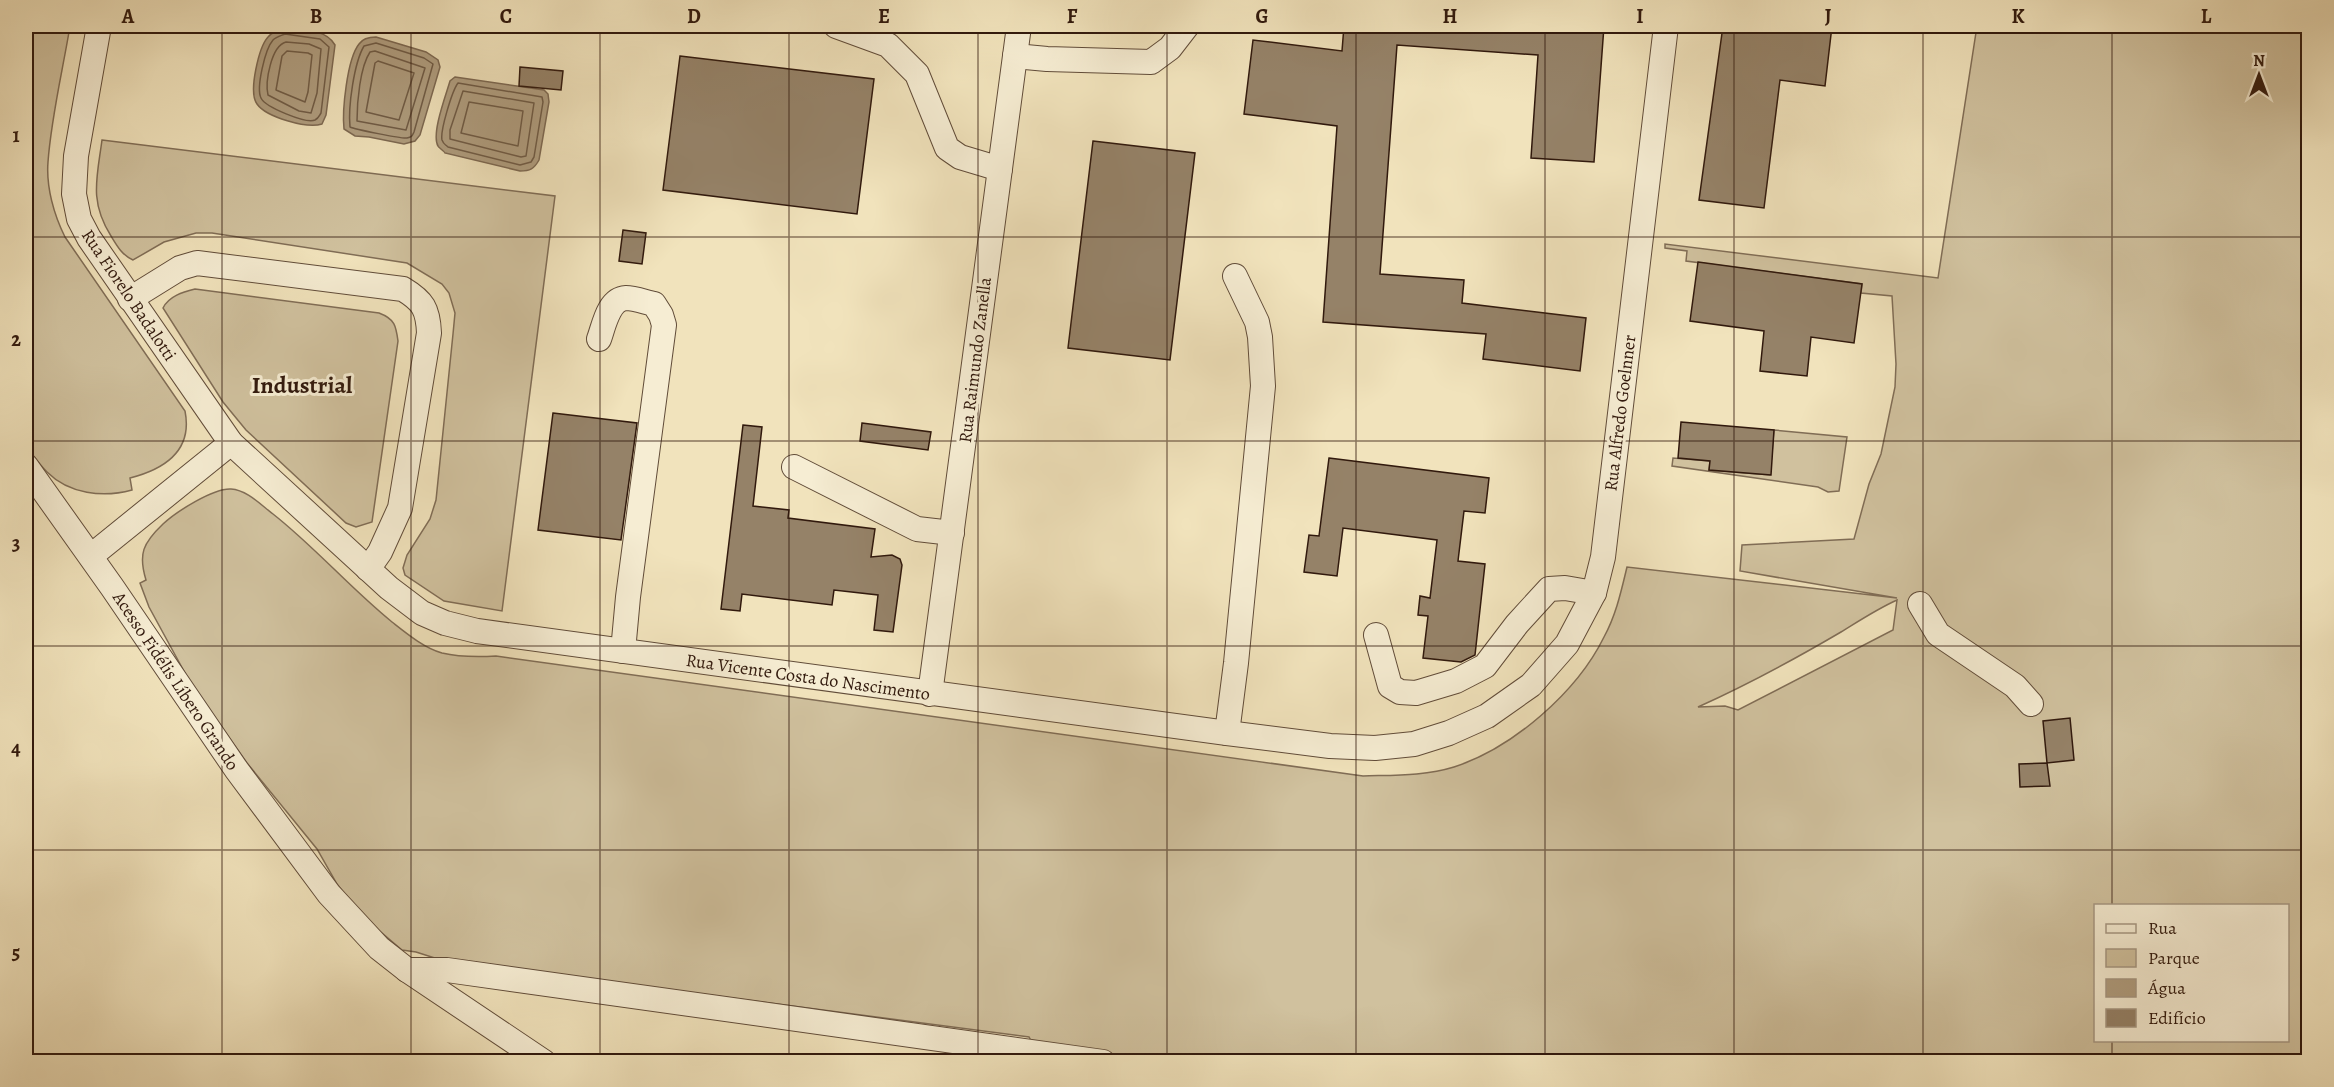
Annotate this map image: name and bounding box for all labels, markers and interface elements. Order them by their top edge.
text: A [121,3,135,30]
text: B [310,3,322,30]
text: C [500,3,512,30]
text: D [687,3,701,30]
text: E [878,3,890,30]
text: F [1067,3,1078,30]
text: G [1255,3,1269,30]
text: H [1443,3,1458,30]
text: I [1636,3,1644,30]
text: J [1825,3,1832,30]
text: K [2011,3,2025,30]
text: L [2201,3,2212,30]
north arrow [2229,45,2289,105]
text: N [2253,50,2265,72]
text: 1 [12,122,20,149]
street label: Rua Fiorelo Badalotti [76,224,182,366]
street label: Rua Raimundo Zanella [953,275,997,444]
text: 2 [11,326,21,353]
street label: Rua Alfredo Goelnner [1599,333,1642,493]
district label: Industrial [252,369,353,401]
text: 3 [12,530,20,557]
street label: Acesso Fidélis Líbero Grando [107,586,245,775]
street label: Rua Vicente Costa do Nascimento [684,648,932,706]
text: 4 [11,735,21,762]
legend [2094,904,2289,1042]
text: Rua [2148,916,2177,940]
text: 5 [12,939,20,966]
text: Parque [2148,946,2200,970]
text: Água [2147,976,2186,1000]
text: Edifício [2148,1006,2206,1030]

